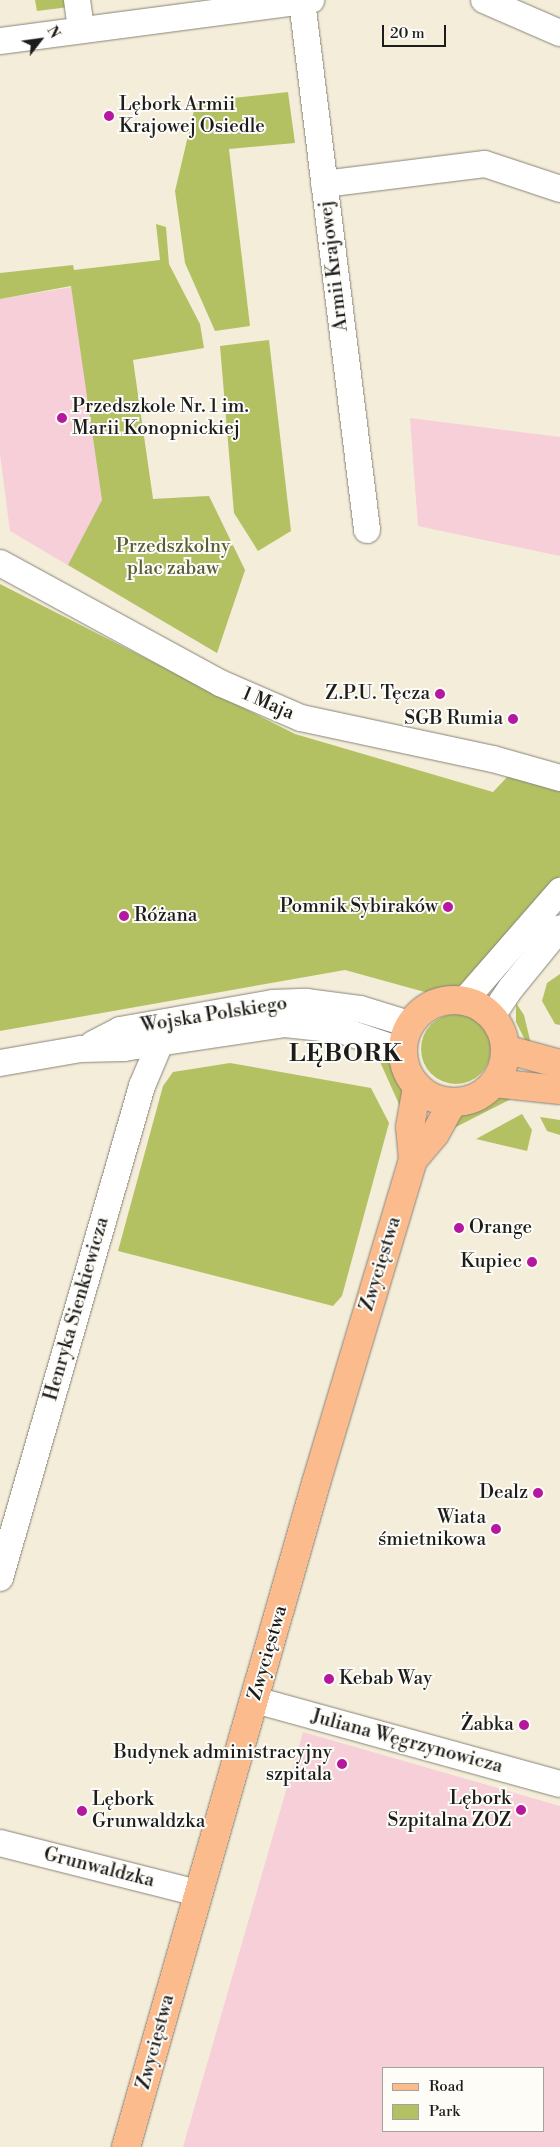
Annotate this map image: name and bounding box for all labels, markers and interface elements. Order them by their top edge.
north arrow [15,15,65,65]
scale bar [385,15,449,47]
text: N [42,23,64,42]
text: 20 m [390,24,425,43]
place label: Lębork Armii Krajowej Osiedle [119,94,265,138]
marker: Lębork Armii Krajowej Osiedle [103,110,115,122]
street label: Armii Krajowej [315,199,353,333]
place label: Przedszkole Nr. 1 im. Marii Konopnickiej [72,396,249,440]
marker: Przedszkole Nr. 1 im. Marii Konopnickiej [56,412,68,424]
park label: Przedszkolny plac zabaw [116,536,230,580]
street label: 1 Maja [239,683,297,725]
place label: Z.P.U. Tęcza [325,683,430,705]
marker: Z.P.U. Tęcza [434,688,446,700]
place label: SGB Rumia [404,708,503,730]
marker: SGB Rumia [507,713,519,725]
place label: Pomnik Sybiraków [280,896,438,918]
marker: Pomnik Sybiraków [442,901,454,913]
place label: Różana [134,905,197,927]
marker: Różana [118,910,130,922]
street label: Wojska Polskiego [139,992,289,1038]
district label: LĘBORK [288,1041,404,1069]
street label: Zwycięstwa [356,1214,406,1314]
street label: Henryka Sienkiewicza [40,1215,114,1403]
place label: Orange [469,1217,532,1239]
marker: Orange [453,1222,465,1234]
place label: Kupiec [461,1251,522,1273]
marker: Kupiec [526,1256,538,1268]
place label: Dealz [479,1482,528,1504]
marker: Dealz [532,1487,544,1499]
place label: Wiata śmietnikowa [378,1507,486,1551]
marker: Wiata śmietnikowa [490,1523,502,1535]
street label: Zwycięstwa [244,1603,292,1703]
place label: Kebab Way [339,1668,432,1690]
marker: Kebab Way [323,1673,335,1685]
street label: Juliana Węgrzynowicza [309,1705,505,1779]
place label: Żabka [461,1714,514,1736]
marker: Żabka [518,1719,530,1731]
place label: Budynek administracyjny szpitala [113,1742,332,1786]
marker: Budynek administracyjny szpitala [336,1758,348,1770]
place label: Lębork Szpitalna ZOZ [388,1788,511,1832]
place label: Lębork Grunwaldzka [92,1789,205,1833]
marker: Lębork Szpitalna ZOZ [515,1804,527,1816]
marker: Lębork Grunwaldzka [76,1805,88,1817]
street label: Grunwaldzka [41,1843,157,1893]
street label: Zwycięstwa [132,1992,180,2092]
legend [382,2067,545,2132]
text: Road [429,2077,464,2096]
text: Park [429,2102,460,2121]

